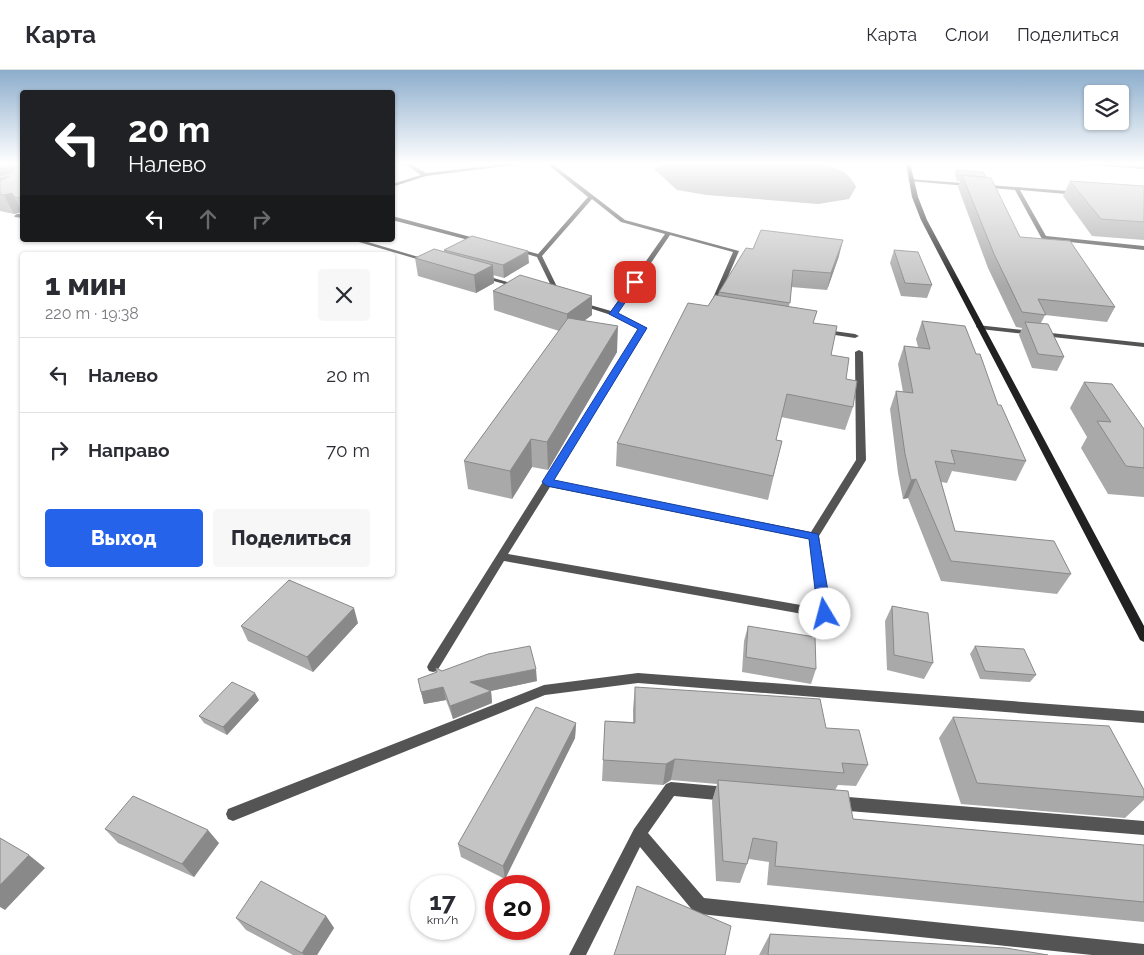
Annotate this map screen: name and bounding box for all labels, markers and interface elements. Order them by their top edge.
text: Карта [25,20,96,49]
text: Карта [866,24,917,45]
text: Слои [945,24,989,45]
text: Поделиться [1017,24,1119,45]
map controls [1084,85,1129,130]
button: layers [1084,85,1129,130]
text: 20 m [128,109,210,150]
icon: left [45,110,110,175]
text: Налево [128,151,206,177]
icon: left [141,205,169,233]
icon: ahead [194,205,222,233]
icon: right [247,205,275,233]
pin [614,261,656,303]
text: 1 мин [45,267,127,302]
icon: arrive [621,268,649,296]
button: close [318,269,370,321]
text: 220 m · 19:38 [45,304,139,323]
icon: left [45,361,73,389]
text: Налево [88,364,158,386]
text: 20 m [326,364,370,386]
icon: right [45,436,73,464]
text: Направо [88,439,169,461]
text: 70 m [326,439,370,461]
button: Выход [45,509,203,567]
button: Поделиться [213,509,370,567]
position arrow [798,587,850,639]
speed limit sign: 20 [485,875,550,940]
text: 17 [429,886,456,916]
text: km/h [427,913,458,927]

